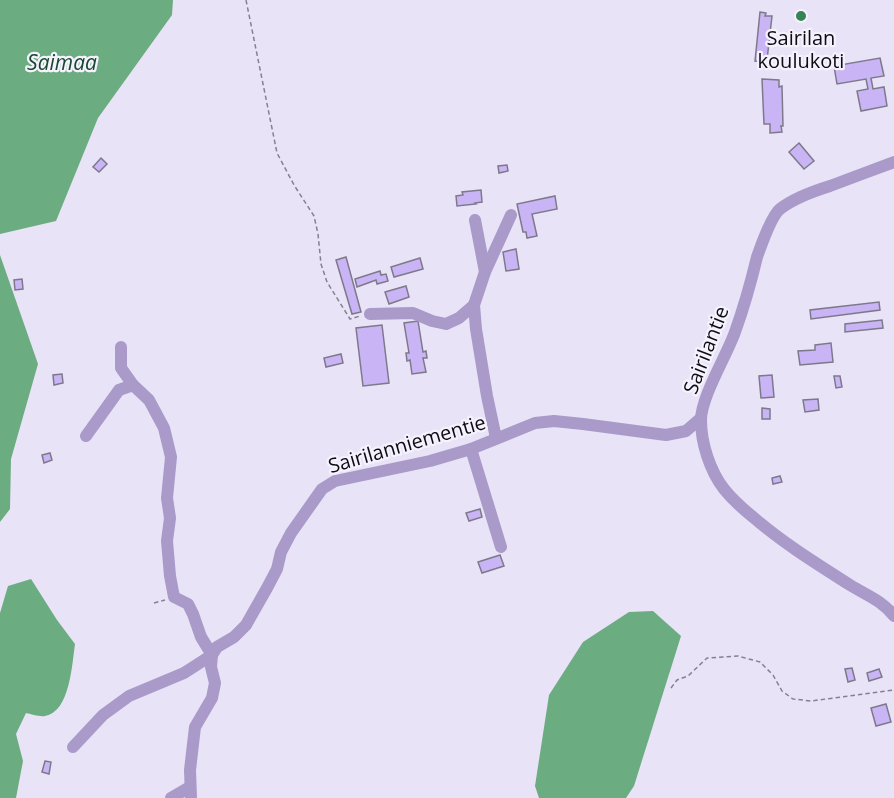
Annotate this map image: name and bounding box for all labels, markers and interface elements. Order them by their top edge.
marker: Sairilan koulukoti [794,9,808,23]
place label: Sairilan koulukoti [758,24,844,74]
water label: Saimaa [27,48,97,76]
street label: Sairilantie [676,302,735,398]
street label: Sairilanniementie [325,408,489,479]

